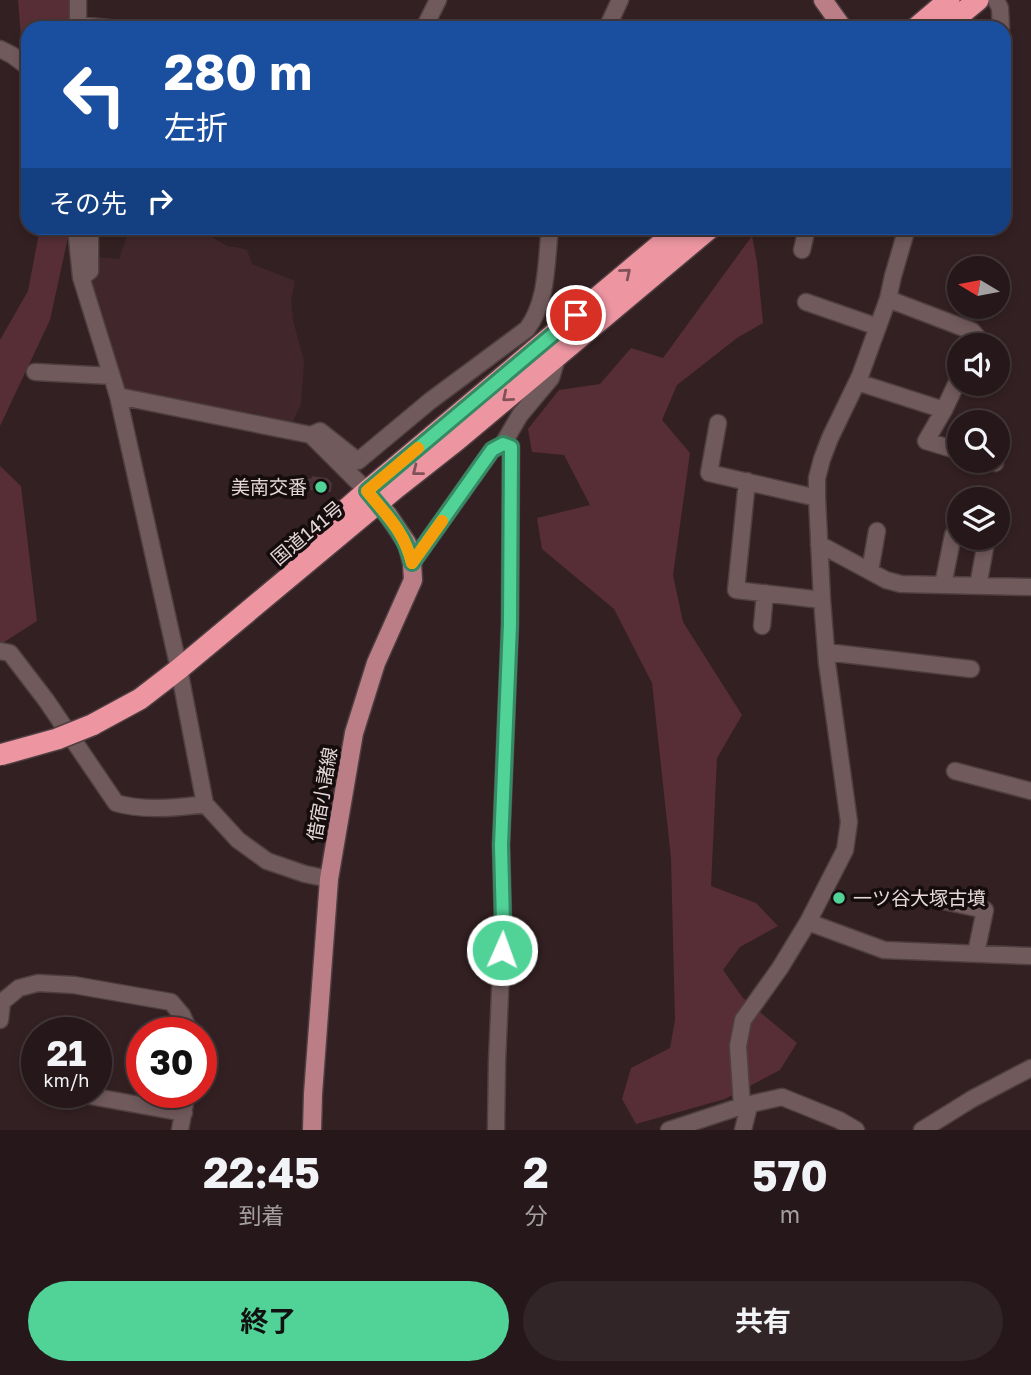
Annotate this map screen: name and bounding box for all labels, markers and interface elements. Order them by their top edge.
text: 280 m [164,42,312,101]
icon: left [49,49,140,140]
text: 左折 [164,108,228,146]
icon: right [141,182,179,220]
text: その先 [49,188,127,219]
north arrow [947,256,1010,318]
map controls [947,256,1010,550]
one-way arrow [617,269,630,281]
pin [546,285,606,345]
icon: arrive [557,296,595,334]
button: sound [947,333,1010,396]
one-way arrow [503,389,515,402]
button: search [947,410,1010,473]
one-way arrow [412,463,425,476]
place label: 美南交番 [231,475,307,498]
marker: 美南交番 [313,479,329,495]
button: layers [947,487,1010,550]
street label: 国道141号 [266,496,347,569]
street label: 借宿小諸線 [302,745,341,843]
place label: 一ツ谷大塚古墳 [853,886,986,909]
marker: 一ツ谷大塚古墳 [831,890,847,906]
position arrow [465,913,539,987]
speed limit sign: 30 [126,1017,217,1108]
text: 21 [47,1032,86,1074]
text: km/h [44,1069,89,1091]
text: 22:45 [203,1147,320,1197]
text: 2 [523,1147,549,1197]
text: 570 [752,1150,828,1200]
text: m [780,1200,800,1228]
text: 到着 [239,1201,285,1229]
text: 分 [524,1201,547,1229]
button: 終了 [28,1281,509,1361]
button: 共有 [523,1281,1003,1361]

